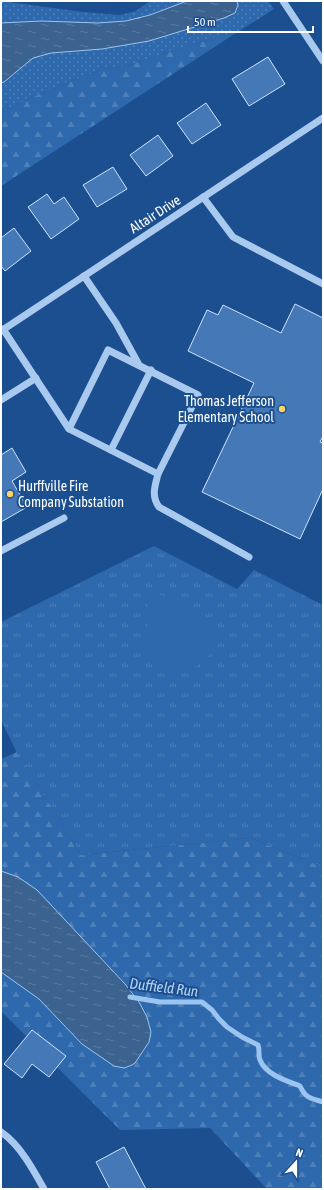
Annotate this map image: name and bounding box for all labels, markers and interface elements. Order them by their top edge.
scale bar [188,8,313,34]
text: 50 m [194,15,216,29]
street label: Altair Drive [127,192,183,236]
place label: Thomas Jefferson Elementary School [178,393,274,425]
marker: Thomas Jefferson Elementary School [277,404,287,414]
place label: Hurffville Fire Company Substation [18,478,124,510]
marker: Hurffville Fire Company Substation [5,489,15,499]
water label: Duffield Run [129,974,199,1000]
north arrow [276,1142,316,1182]
text: N [294,1146,305,1159]

